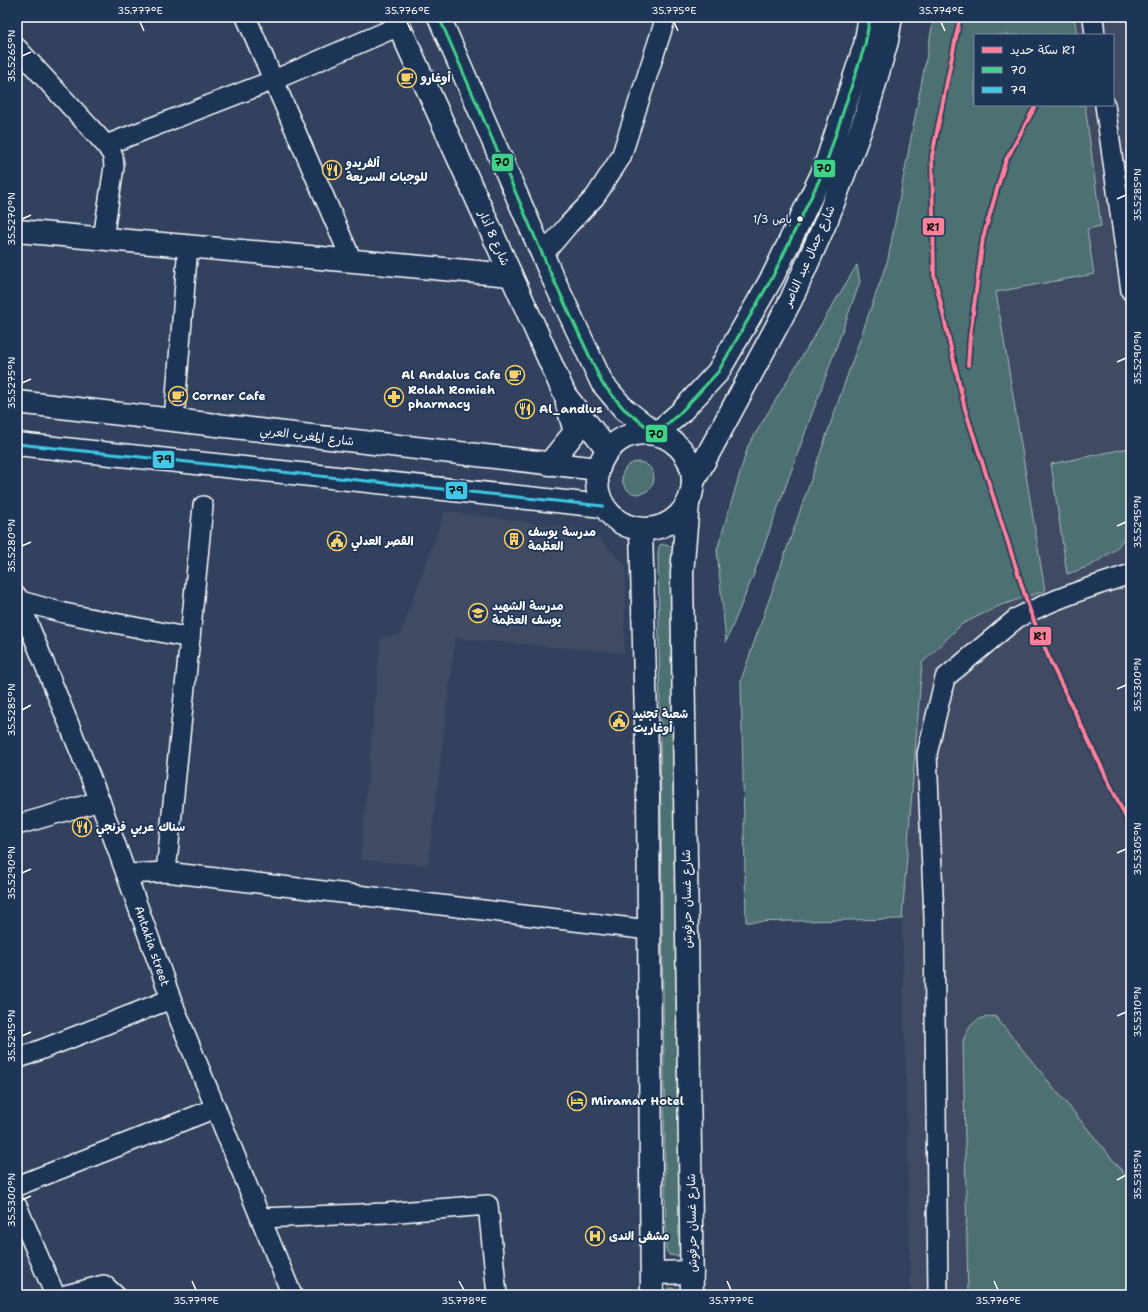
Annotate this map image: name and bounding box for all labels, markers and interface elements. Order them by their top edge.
text: 35.777°E [117,4,163,17]
text: 35.776°E [384,4,430,17]
text: 35.775°E [652,4,696,17]
text: 35.774°E [918,4,964,17]
text: 35.5265°N [5,30,18,82]
legend [974,34,1114,106]
text: سكة حديد R1 [1010,42,1075,58]
text: 70 [1010,62,1027,78]
cafe icon: أوغارو [396,67,418,89]
place label: أوغارو [420,70,451,86]
text: 79 [1010,82,1026,98]
line badge: 70 [491,153,514,172]
place label: ألفريدو للوجبات السريعة [345,155,428,185]
text: 70 [494,155,510,170]
restaurant icon: ألفريدو للوجبات السريعة [321,159,343,181]
line badge: 70 [813,159,836,178]
text: 70 [816,161,832,176]
text: 35.5285°N [1131,168,1144,222]
text: 35.5270°N [5,192,18,246]
street label: شارع جمال عبد الناصر [779,203,839,311]
street label: شارع 8 أذار [473,207,513,269]
place label: باص 1/3 [753,212,792,227]
marker: باص 1/3 [795,214,805,224]
line badge: R1 [922,217,945,236]
text: R1 [927,220,939,235]
text: 35.5290°N [1131,331,1144,385]
text: 35.5275°N [5,357,18,409]
cafe icon: Al Andalus Cafe [504,364,526,386]
place label: Al Andalus Cafe [401,367,501,383]
place label: Rolah Romieh pharmacy [408,382,495,412]
cafe icon: Corner Cafe [167,385,189,407]
pharmacy icon: Rolah Romieh pharmacy [383,386,405,408]
place label: Corner Cafe [192,388,266,404]
restaurant icon: Al_andlus [514,398,536,420]
place label: Al_andlus [539,401,603,417]
street label: شارع المغرب العربي [259,422,355,453]
line badge: 70 [645,424,668,443]
text: 70 [648,427,664,442]
line badge: 79 [152,450,175,469]
text: 79 [156,452,172,467]
line badge: 79 [445,481,468,500]
text: 79 [448,483,464,498]
text: 35.5295°N [1131,496,1144,549]
text: 35.5280°N [5,519,18,573]
place label: مدرسة يوسف العظمة [528,524,596,554]
building icon: مدرسة يوسف العظمة [503,528,525,550]
public building icon: القصر العدلي [326,530,348,552]
place label: القصر العدلي [351,533,413,552]
place label: مدرسة الشهيد يوسف العظمة [492,598,564,628]
school or university icon: مدرسة الشهيد يوسف العظمة [467,602,489,624]
line badge: R1 [1029,626,1052,646]
text: R1 [1034,629,1046,644]
text: 35.5300°N [1131,658,1144,712]
text: 35.5285°N [5,683,18,737]
place label: شعبة تجنيد أوغاريت [633,706,688,736]
public building icon: شعبة تجنيد أوغاريت [608,710,630,732]
restaurant icon: سناك عربي فرنجي [71,816,93,838]
place label: سناك عربي فرنجي [96,819,185,838]
text: 35.5305°N [1131,822,1144,876]
text: 35.5290°N [5,846,18,900]
street label: شارع غسان حرفوش [678,849,697,949]
street label: Antakia street [131,904,173,988]
text: 35.5310°N [1131,987,1144,1037]
text: 35.5295°N [5,1010,18,1063]
hotel icon: Miramar Hotel [566,1090,588,1112]
place label: Miramar Hotel [591,1093,684,1109]
text: 35.5315°N [1131,1150,1144,1200]
text: 35.5300°N [5,1173,18,1227]
street label: شارع غسان حرفوش [683,1173,702,1273]
hospital icon: مشفى الندى [584,1225,606,1247]
place label: مشفى الندى [609,1228,669,1244]
text: 35.779°E [173,1294,219,1307]
text: 35.778°E [441,1294,487,1307]
text: 35.777°E [708,1294,754,1307]
text: 35.776°E [975,1294,1021,1307]

